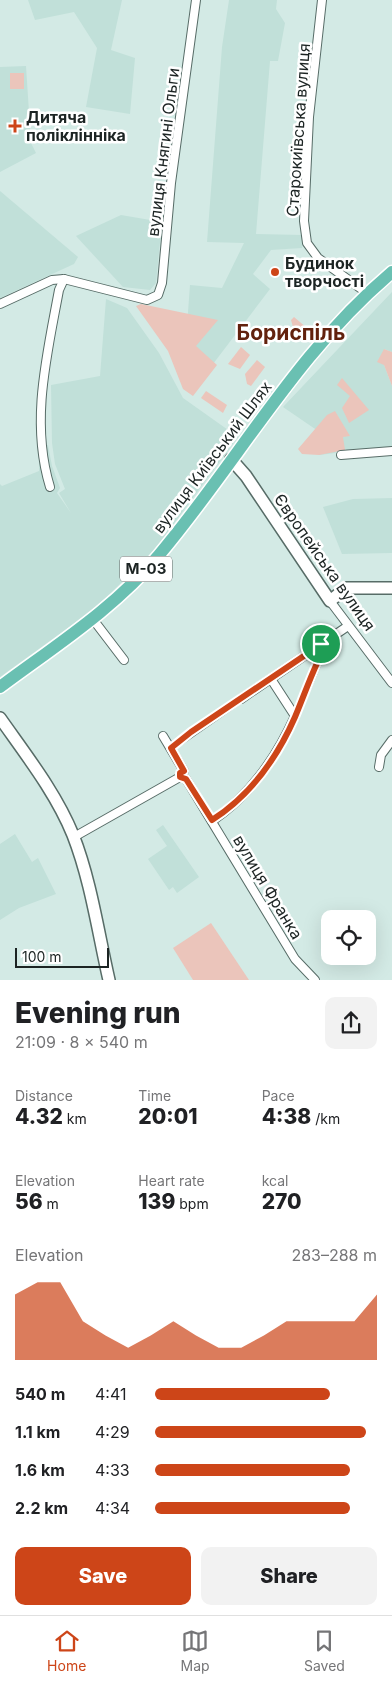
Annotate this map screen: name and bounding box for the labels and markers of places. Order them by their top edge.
place label: Дитяча поліклінніка [26,107,126,145]
marker: Дитяча поліклінніка [8,119,22,133]
place label: Будинок творчості [285,253,364,291]
marker: Будинок творчості [269,266,281,278]
pin [300,623,342,665]

